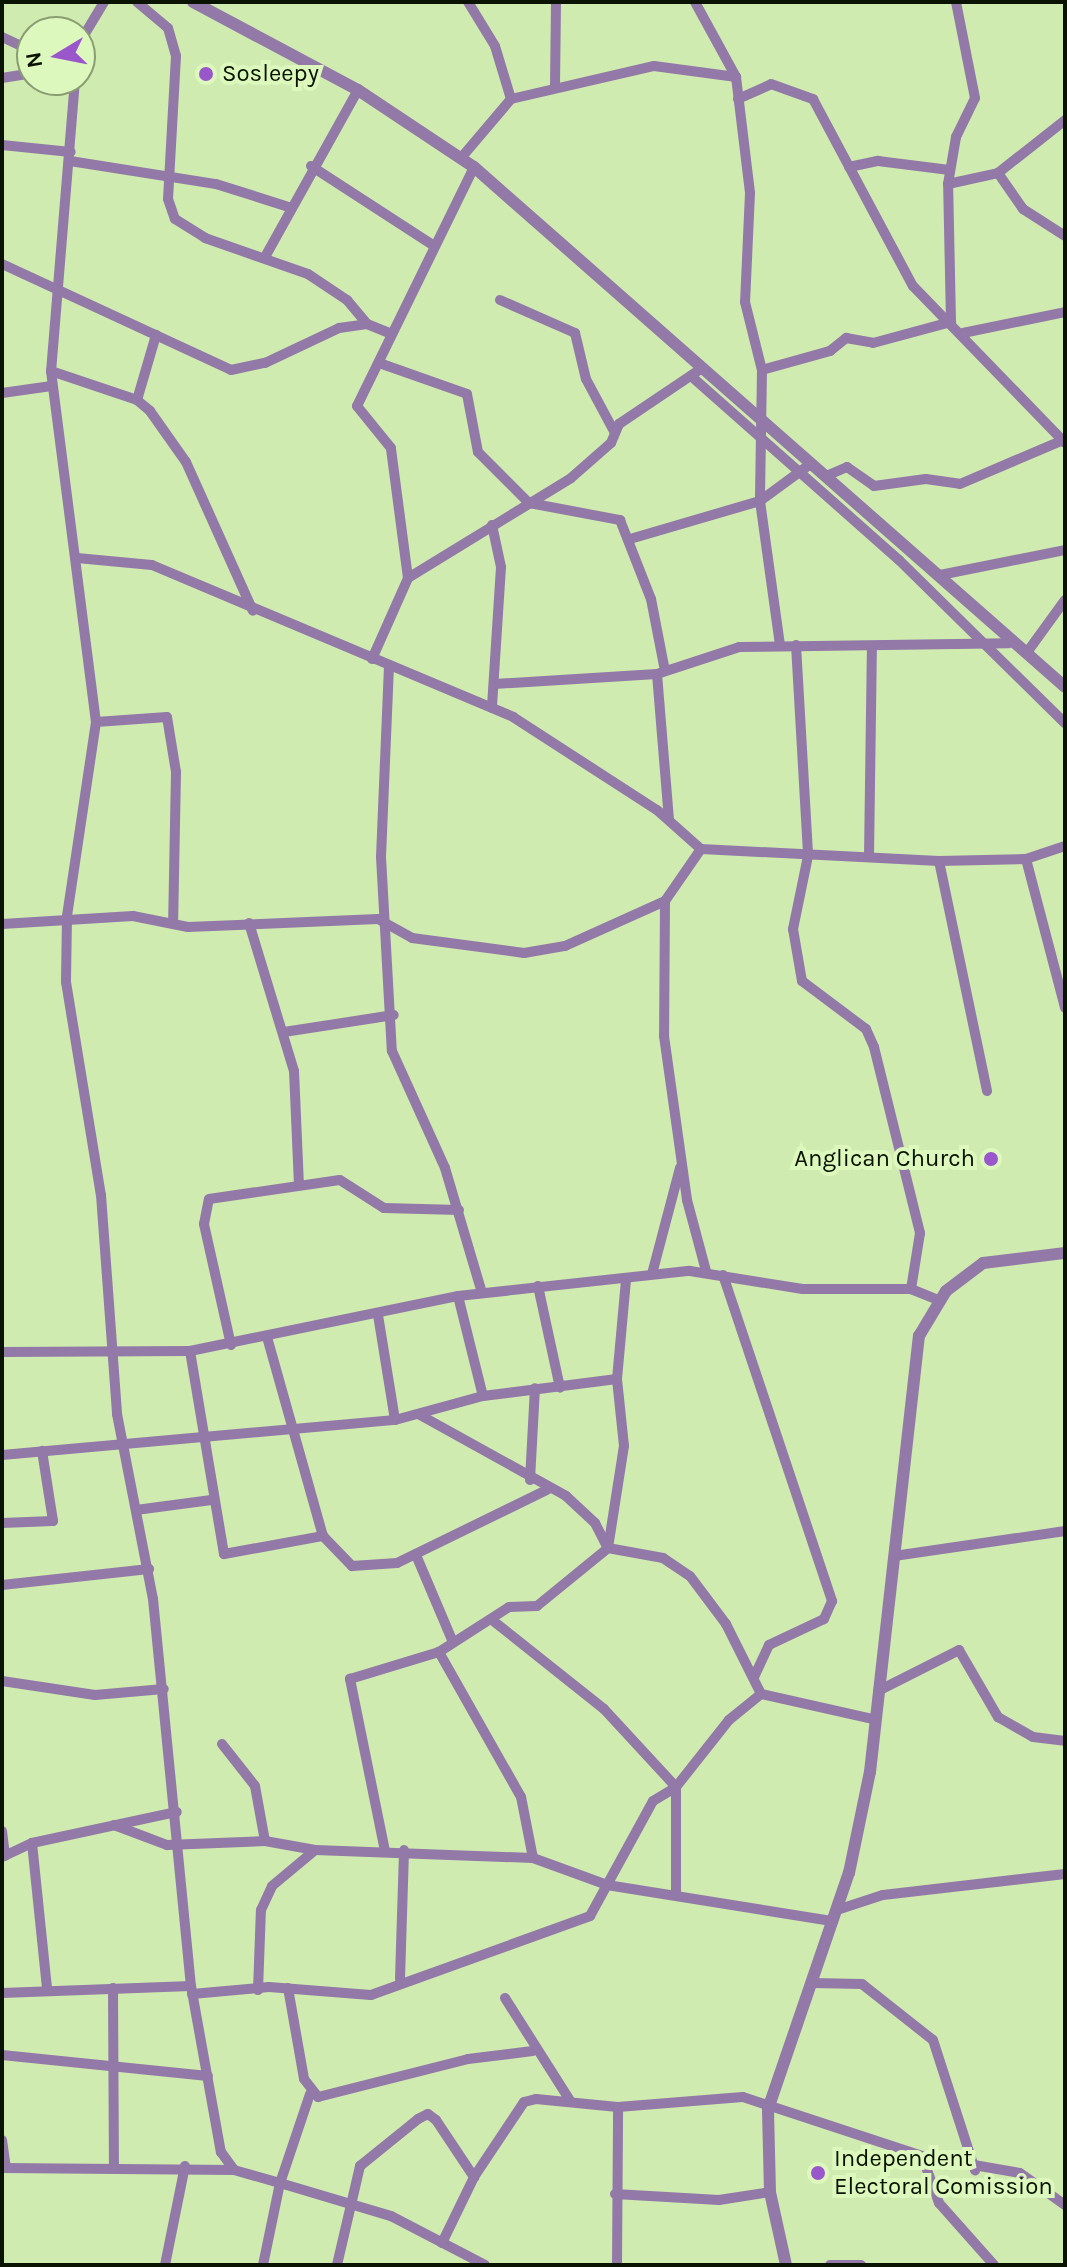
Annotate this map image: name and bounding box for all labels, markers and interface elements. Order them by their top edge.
north arrow [16,16,96,96]
text: N [20,50,49,70]
place label: Sosleepy [222,60,319,88]
marker: Sosleepy [197,65,215,83]
place label: Anglican Church [794,1145,975,1173]
marker: Anglican Church [982,1150,1000,1168]
place label: Independent Electoral Comission [834,2145,1053,2201]
marker: Independent Electoral Comission [809,2164,827,2182]

